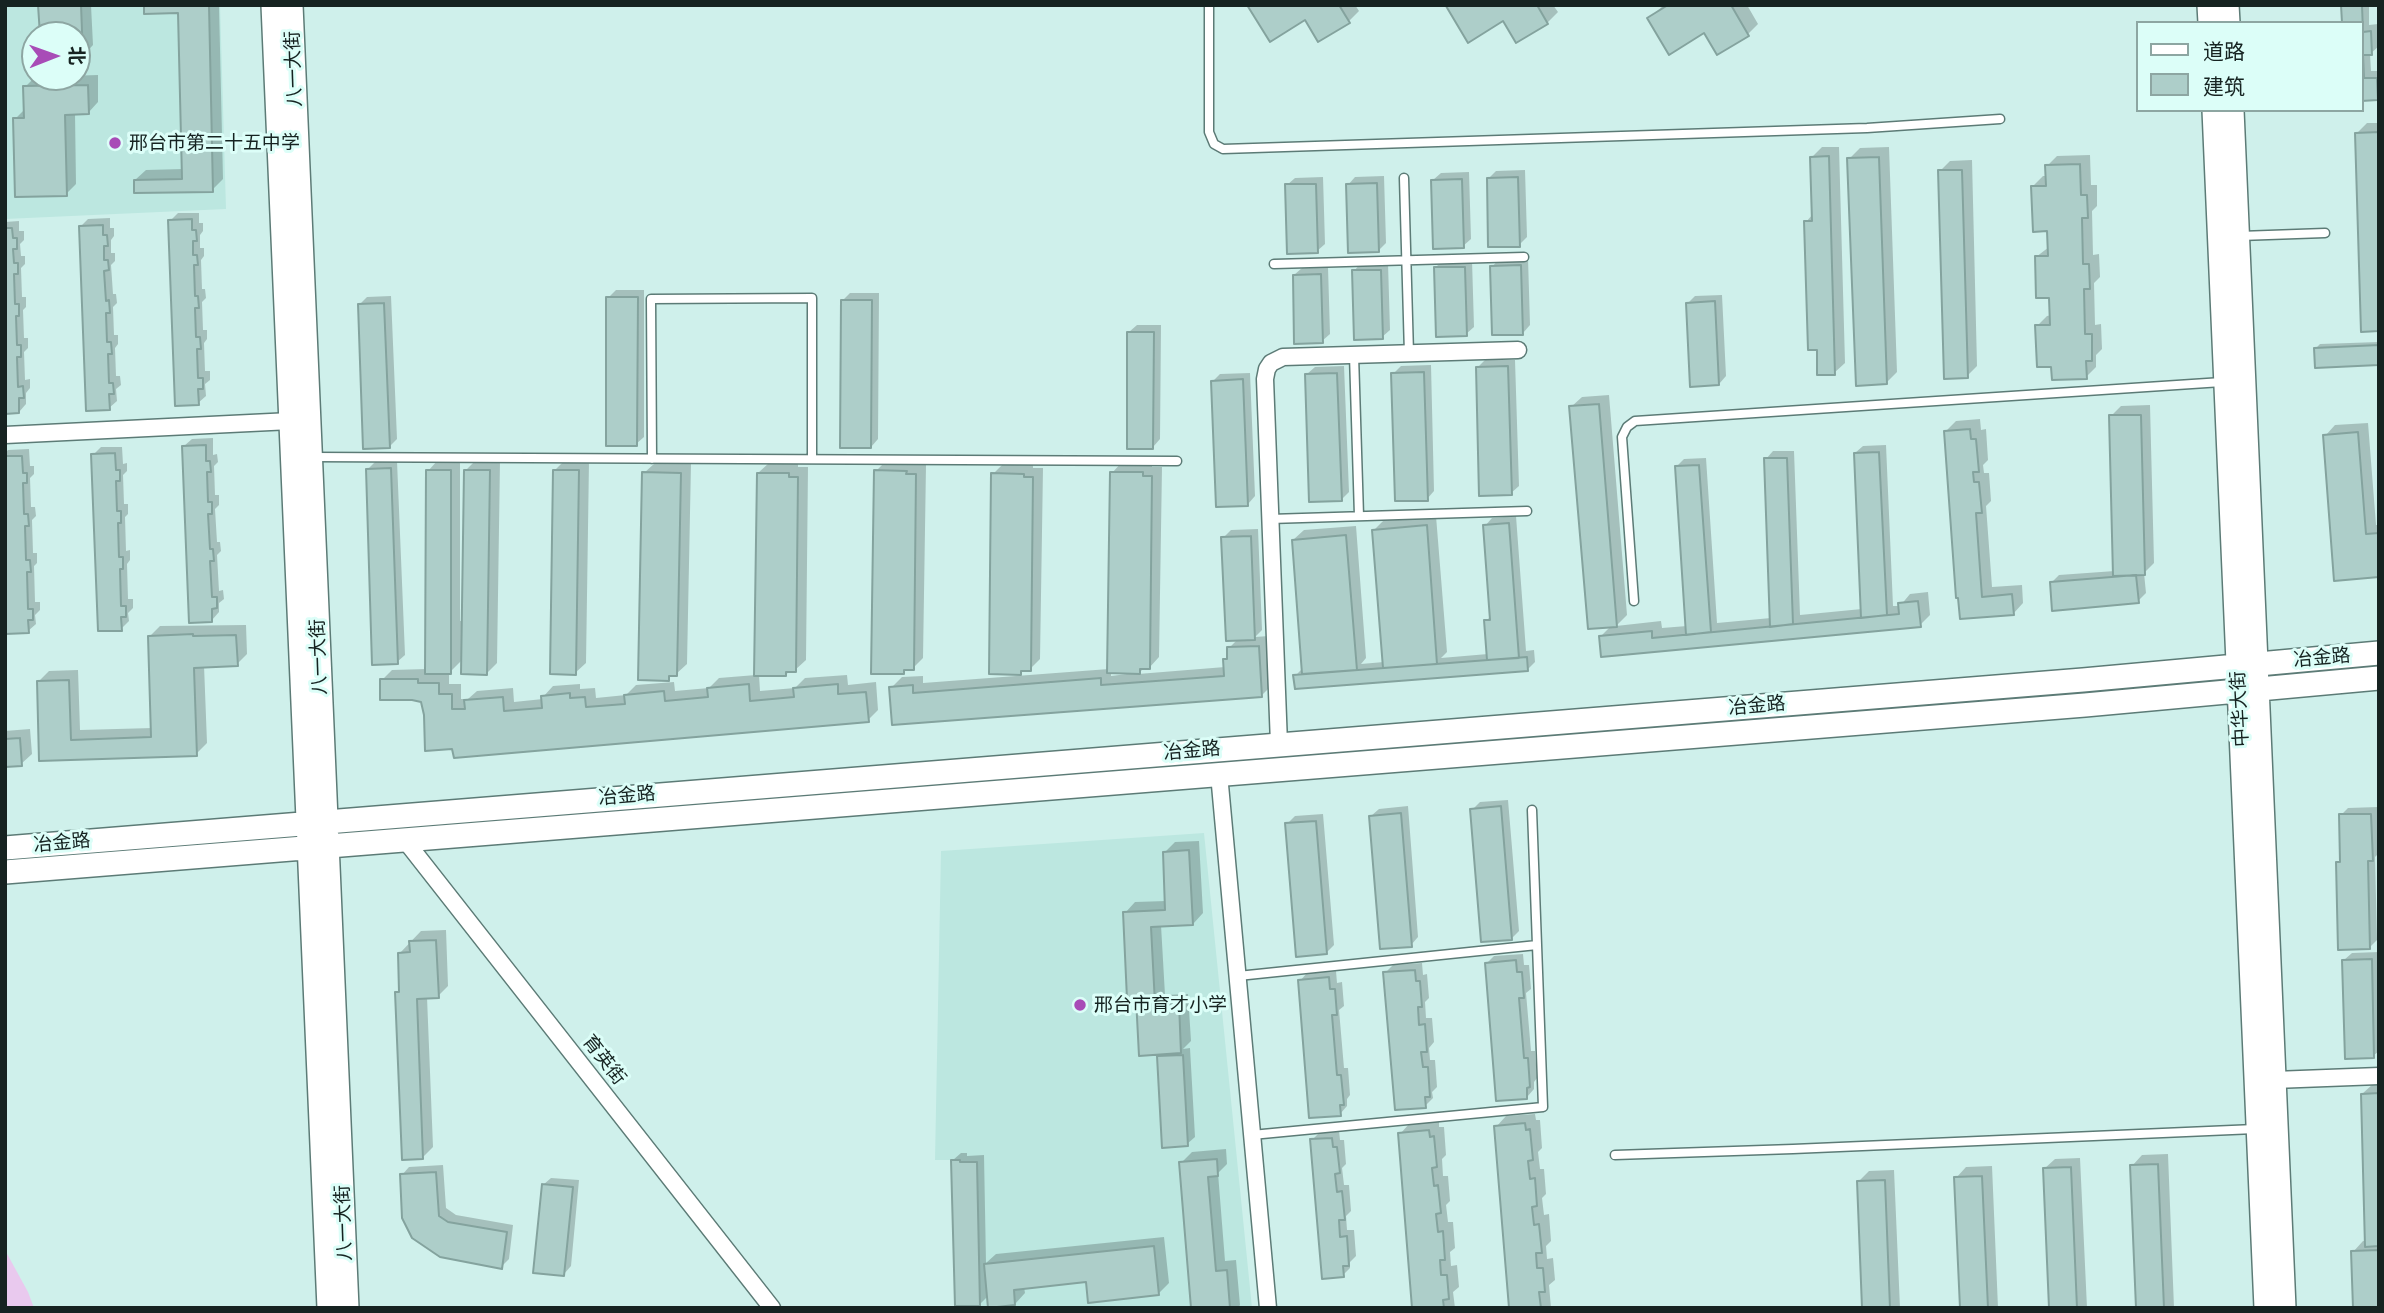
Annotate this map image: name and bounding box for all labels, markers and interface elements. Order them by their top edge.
north arrow [21,21,91,91]
legend [2136,21,2363,112]
street label: 八一大街 [281,31,307,107]
text: 道路 [2203,42,2245,63]
text: 北 [66,46,85,65]
text: 建筑 [2203,77,2245,98]
place label: 邢台市第二十五中学 [129,132,300,154]
marker: 邢台市第二十五中学 [107,135,123,151]
street label: 八一大街 [306,619,332,695]
street label: 冶金路 [2293,644,2351,672]
street label: 中华大街 [2227,670,2253,748]
street label: 冶金路 [1728,692,1786,720]
street label: 冶金路 [1163,737,1221,765]
street label: 冶金路 [598,782,656,810]
street label: 冶金路 [33,829,91,857]
place label: 邢台市育才小学 [1094,994,1227,1016]
marker: 邢台市育才小学 [1072,997,1088,1013]
street label: 育英街 [577,1031,631,1089]
street label: 八一大街 [331,1185,357,1261]

